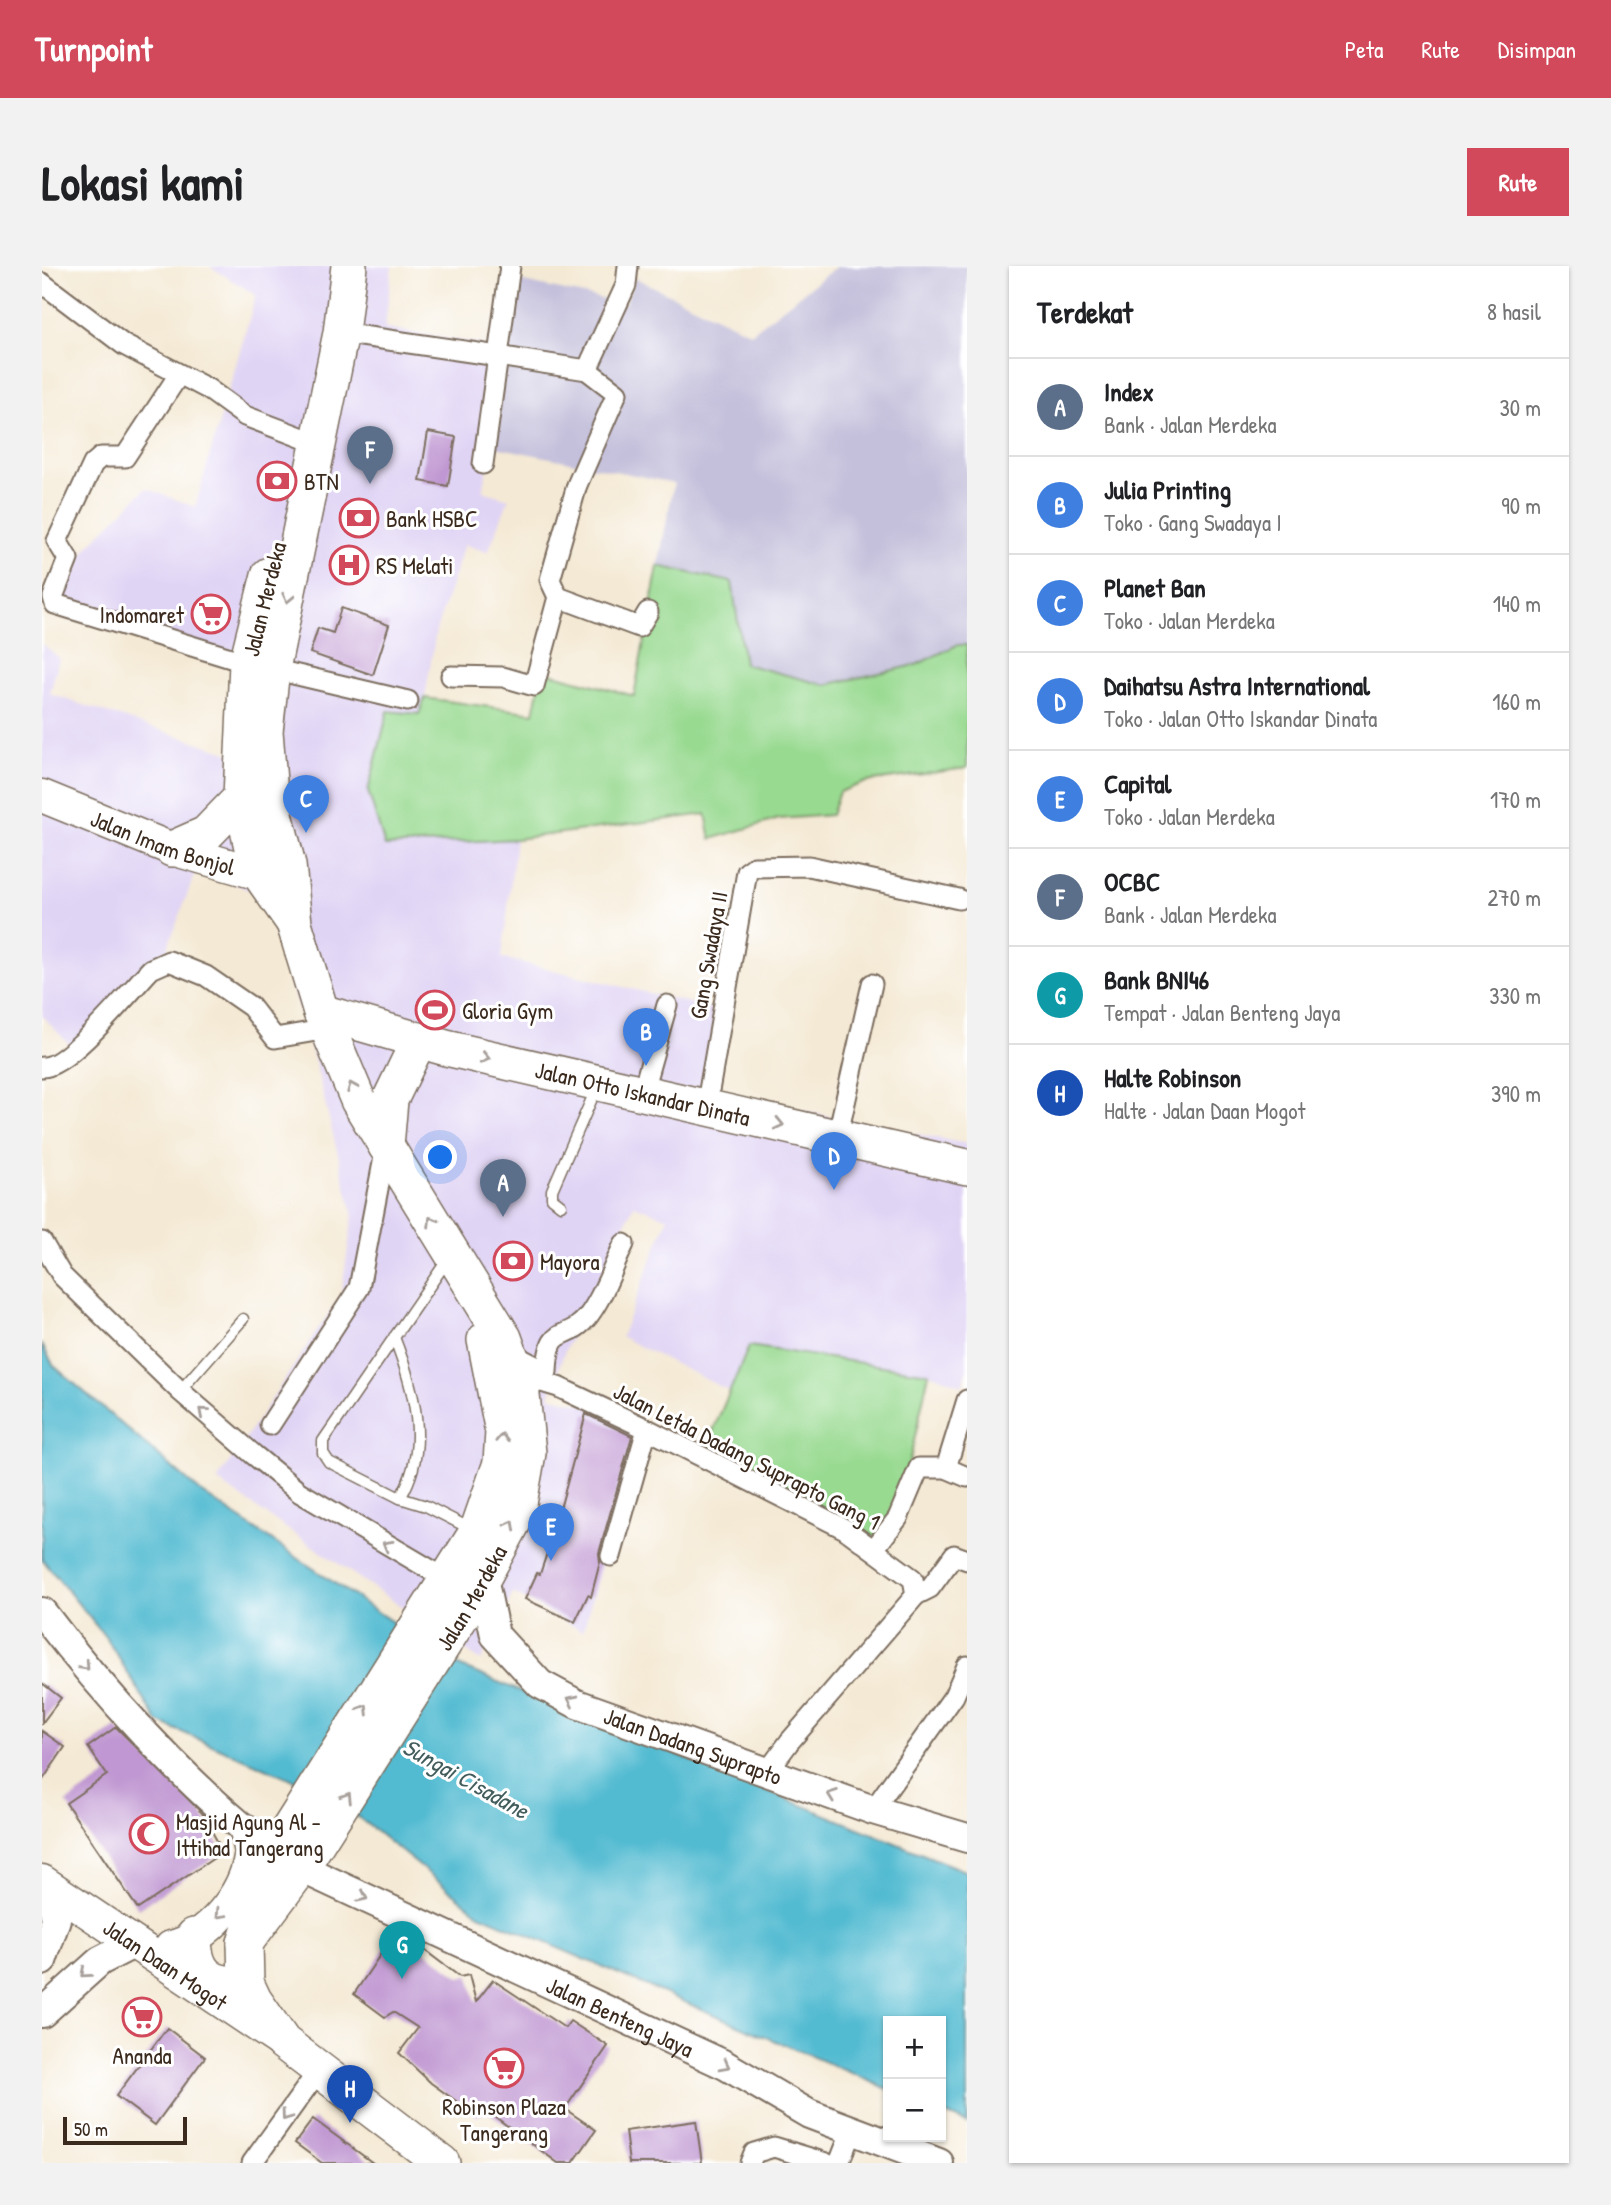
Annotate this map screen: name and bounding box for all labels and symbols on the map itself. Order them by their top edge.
pin: F [347,426,393,484]
bank icon: BTN [256,460,298,502]
place label: BTN [304,466,339,497]
bank icon: Bank HSBC [338,497,380,539]
place label: Bank HSBC [386,503,478,534]
street label: Jalan Merdeka [235,539,293,659]
hospital icon: RS Melati [328,544,370,586]
place label: RS Melati [376,550,453,581]
one-way arrow [282,592,296,604]
supermarket icon: Indomaret [190,593,232,635]
place label: Indomaret [99,599,185,630]
pin: C [283,775,329,833]
street label: Jalan Imam Bonjol [86,802,240,882]
street label: Gang Swadaya II [682,889,734,1021]
sports icon: Gloria Gym [414,989,456,1031]
place label: Gloria Gym [462,995,553,1026]
pin: B [623,1008,669,1066]
one-way arrow [479,1049,491,1064]
street label: Jalan Otto Iskandar Dinata [532,1053,753,1133]
one-way arrow [347,1082,361,1094]
one-way arrow [773,1116,785,1131]
pin: D [811,1132,857,1190]
your location [423,1140,457,1174]
pin: A [480,1159,526,1217]
one-way arrow [428,1216,441,1229]
bank icon: Mayora [492,1240,534,1282]
place label: Mayora [540,1246,600,1277]
street label: Jalan Letda Dadang Suprapto Gang 1 [608,1375,886,1537]
one-way arrow [199,1408,212,1420]
one-way arrow [494,1433,510,1443]
pin: E [528,1503,574,1561]
one-way arrow [503,1520,517,1532]
street label: Jalan Merdeka [428,1539,513,1656]
one-way arrow [381,1540,394,1553]
one-way arrow [76,1658,89,1671]
one-way arrow [567,1695,579,1709]
street label: Jalan Dadang Suprapto [600,1699,786,1792]
one-way arrow [355,1703,368,1716]
water label: Sungai Cisadane [397,1730,536,1827]
one-way arrow [826,1789,838,1803]
one-way arrow [339,1791,352,1804]
place label: Masjid Agung Al - Ittihad Tangerang [176,1806,323,1863]
mosque icon: Masjid Agung Al - Ittihad Tangerang [128,1813,170,1855]
one-way arrow [356,1889,369,1903]
one-way arrow [216,1906,228,1919]
street label: Jalan Daan Mogot [98,1911,235,2017]
pin: G [379,1921,425,1979]
one-way arrow [80,1965,93,1977]
street label: Jalan Benteng Jaya [542,1969,699,2064]
supermarket icon: Ananda [121,1996,163,2038]
place label: Ananda [112,2040,172,2071]
supermarket icon: Robinson Plaza Tangerang [483,2047,525,2089]
one-way arrow [718,2057,730,2071]
pin: H [327,2065,373,2123]
place label: Robinson Plaza Tangerang [442,2091,566,2148]
one-way arrow [282,2108,294,2121]
scale bar [63,2114,187,2146]

